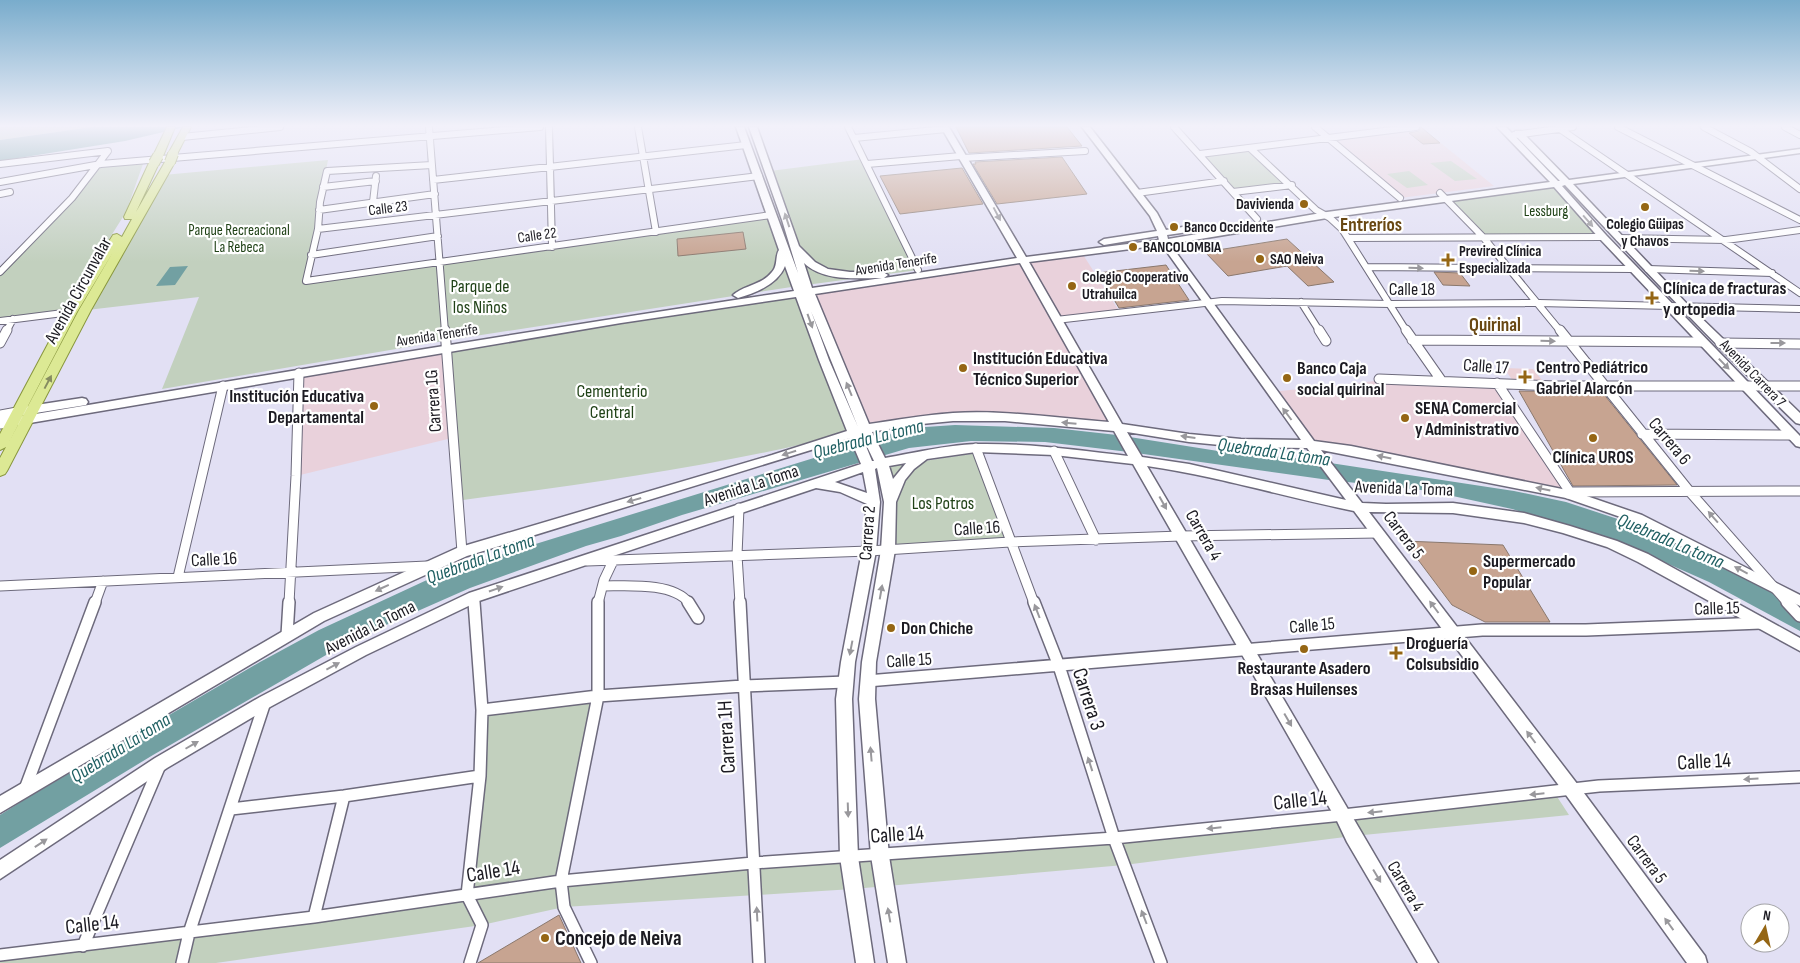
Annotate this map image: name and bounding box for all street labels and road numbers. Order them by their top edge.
street label: Calle 23 [367,197,409,220]
street label: Calle 22 [516,223,558,248]
street label: Avenida Circunvalar [40,233,116,348]
street label: Avenida Tenerife [853,249,938,280]
street label: Calle 18 [1389,279,1435,300]
street label: Avenida Tenerife [394,320,479,351]
street label: Avenida Carrera 7 [1715,335,1790,411]
street label: Calle 17 [1462,354,1510,379]
street label: Carrera 1G [421,369,446,433]
street label: Carrera 6 [1644,413,1695,469]
street label: Avenida La Toma [700,460,801,511]
street label: Avenida La Toma [1353,476,1454,501]
street label: Carrera 2 [855,505,880,561]
street label: Carrera 4 [1181,506,1227,565]
street label: Carrera 5 [1379,507,1428,563]
street label: Calle 16 [953,516,1001,541]
street label: Calle 16 [190,548,238,571]
street label: Avenida La Toma [321,596,419,660]
street label: Calle 15 [1694,597,1740,620]
street label: Calle 15 [1288,613,1336,638]
street label: Calle 15 [886,648,933,673]
street label: Carrera 3 [1067,665,1110,733]
street label: Carrera 1H [712,700,741,774]
street label: Calle 14 [1677,748,1732,775]
street label: Calle 14 [1272,785,1328,816]
street label: Calle 14 [869,820,925,849]
street label: Carrera 5 [1622,831,1671,888]
street label: Calle 14 [465,855,522,888]
street label: Carrera 4 [1382,857,1429,916]
street label: Calle 14 [64,909,120,940]

